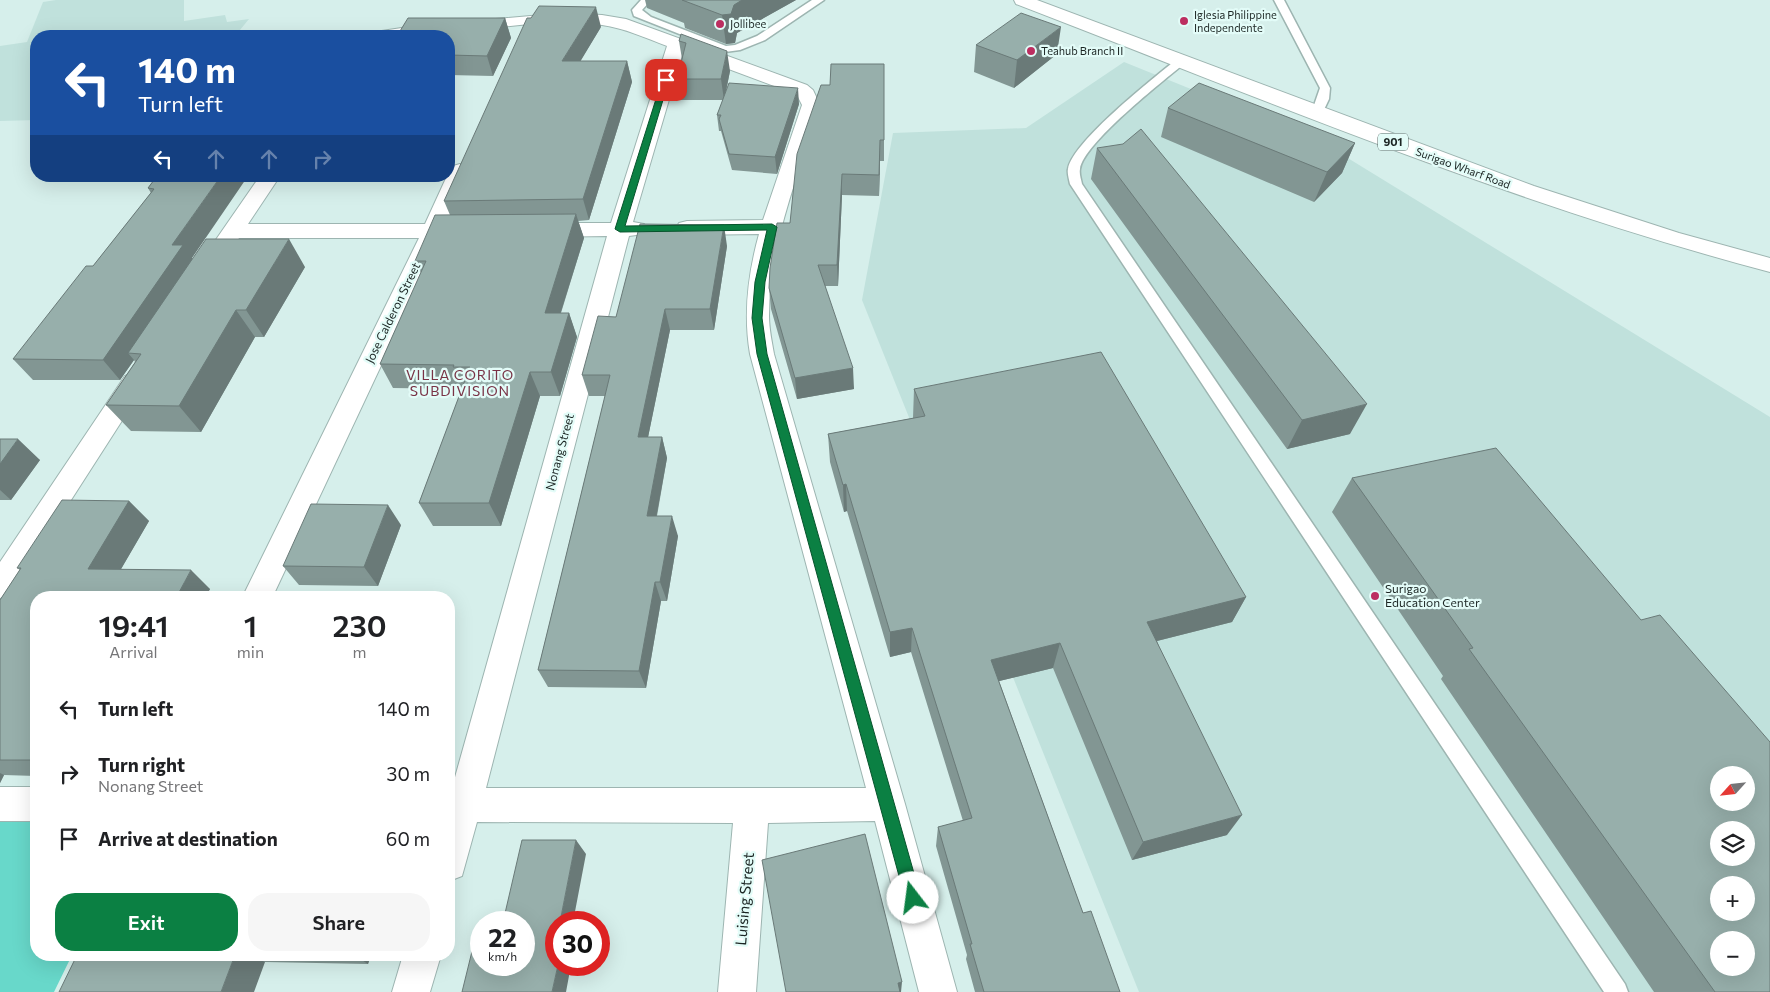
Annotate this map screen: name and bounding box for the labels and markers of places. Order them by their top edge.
place label: Iglesia Philippine Independente [1194,8,1277,34]
marker: Iglesia Philippine Independente [1178,15,1190,27]
place label: Jollibee [730,17,766,31]
marker: Jollibee [714,18,726,30]
place label: Teahub Branch II [1041,44,1123,57]
marker: Teahub Branch II [1025,45,1037,57]
pin [645,59,687,101]
place label: Surigao Education Center [1385,581,1480,609]
marker: Surigao Education Center [1369,590,1381,602]

